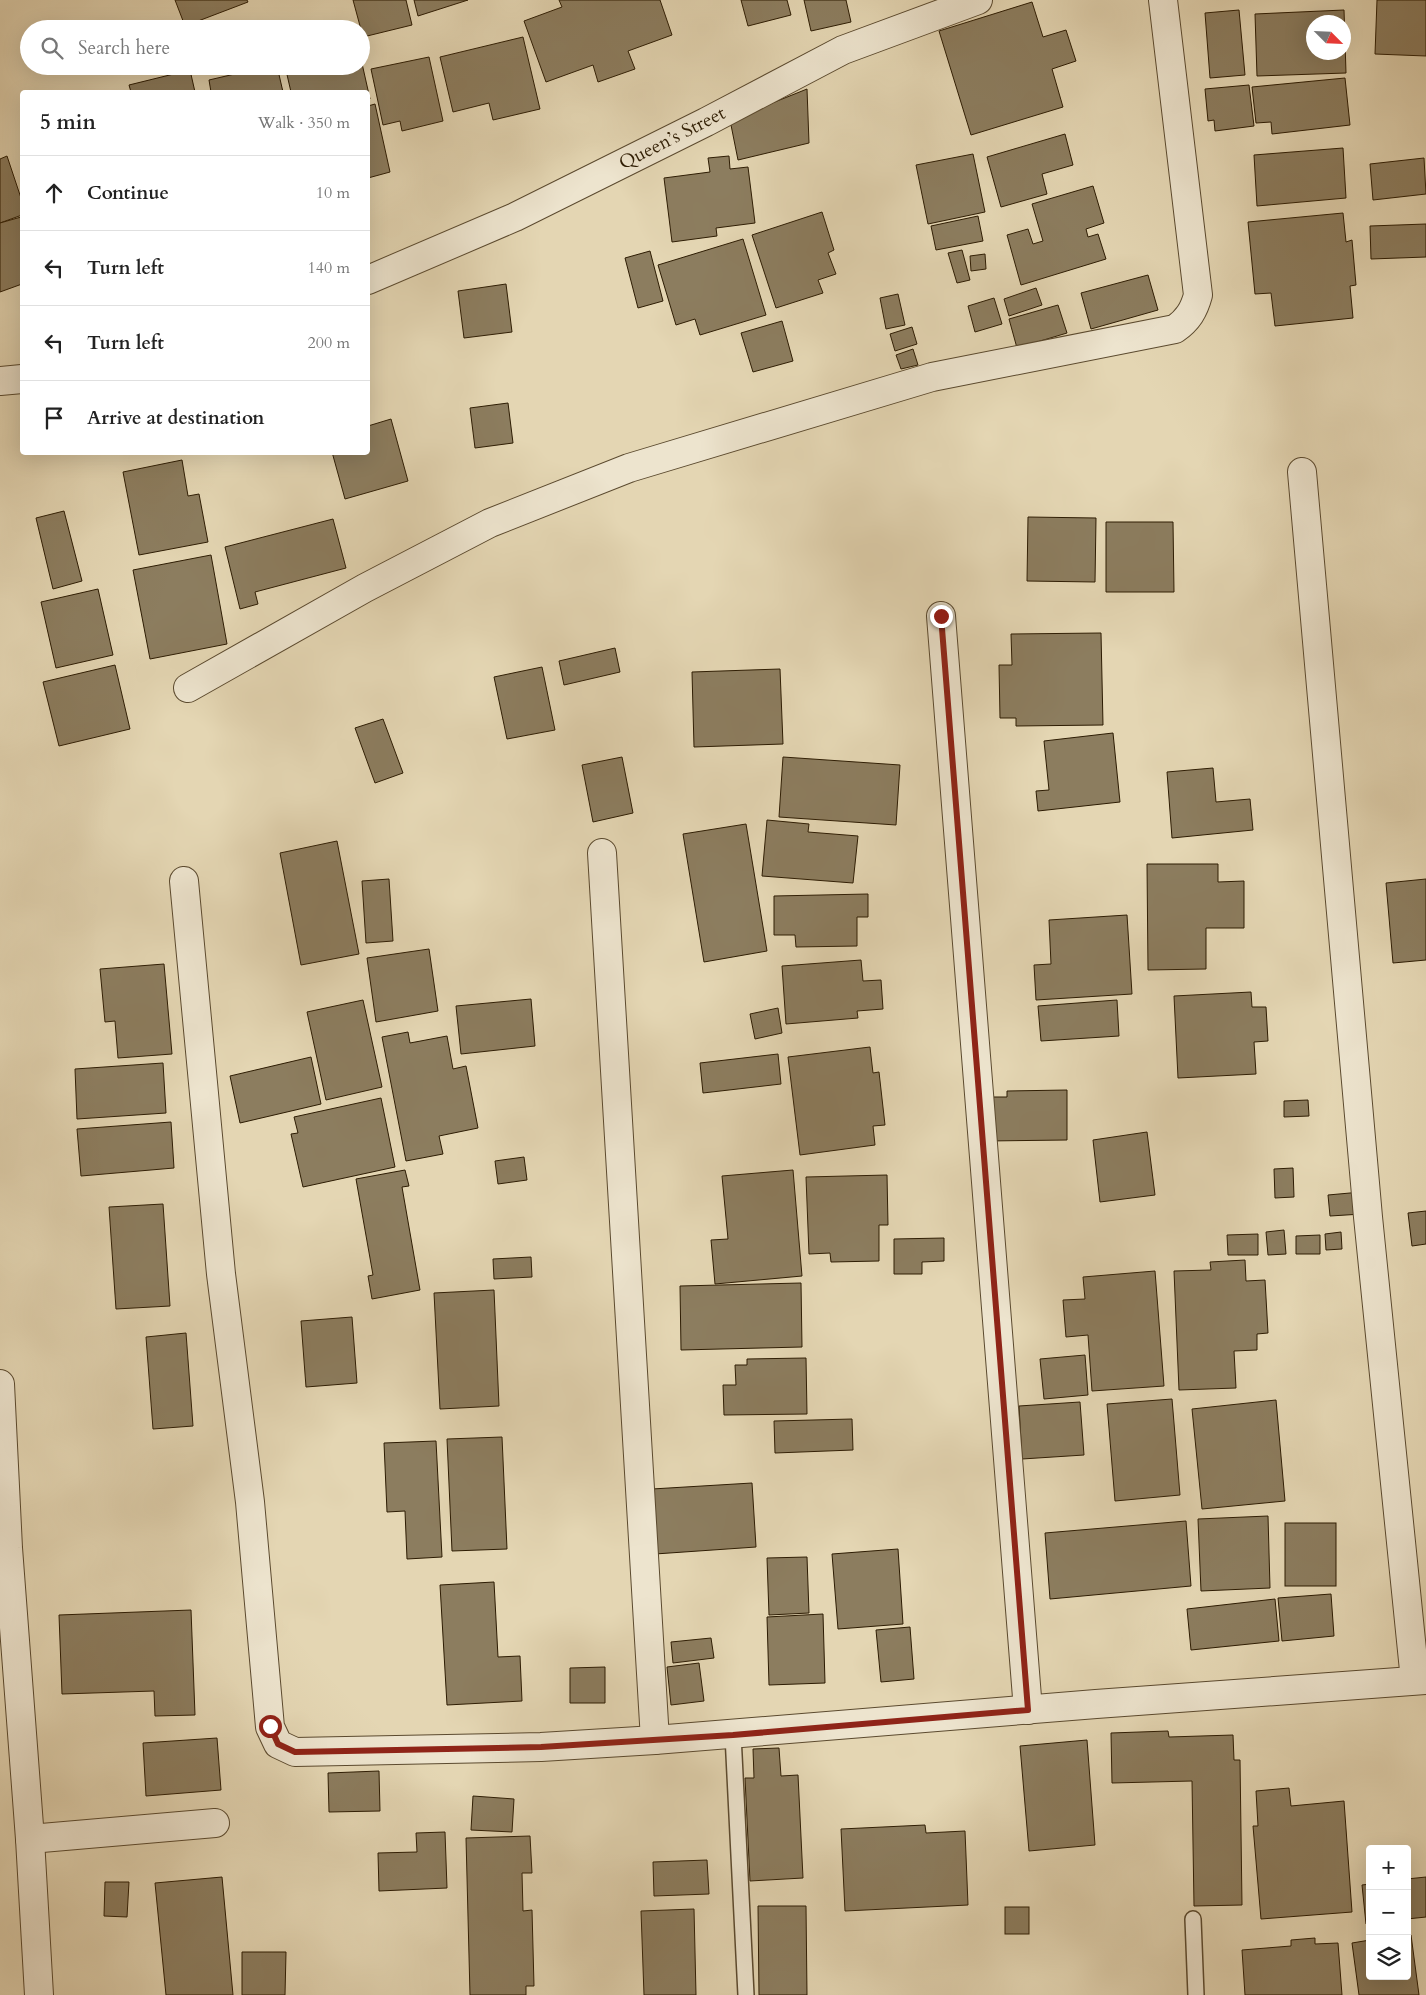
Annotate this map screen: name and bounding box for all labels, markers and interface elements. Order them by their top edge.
north arrow [1306,15,1351,60]
search box [20,20,370,75]
icon: search [38,34,66,62]
text: Search here [78,35,170,61]
street label: Queen’s Street [614,100,730,176]
text: 5 min [40,108,96,137]
text: Walk · 350 m [258,112,350,134]
icon: ahead [40,179,68,207]
text: Continue [87,180,169,206]
text: 10 m [316,182,350,204]
icon: left [40,254,68,282]
text: Turn left [87,255,164,281]
text: 140 m [308,257,350,279]
icon: left [40,329,68,357]
text: Turn left [87,330,164,356]
text: 200 m [308,332,350,354]
icon: arrive [40,404,68,432]
text: Arrive at destination [87,405,264,431]
route end [930,605,953,628]
route start [259,1715,282,1738]
map controls [1366,1845,1411,1980]
button: + [1366,1845,1411,1890]
button: − [1366,1890,1411,1935]
button: layers [1366,1935,1411,1980]

